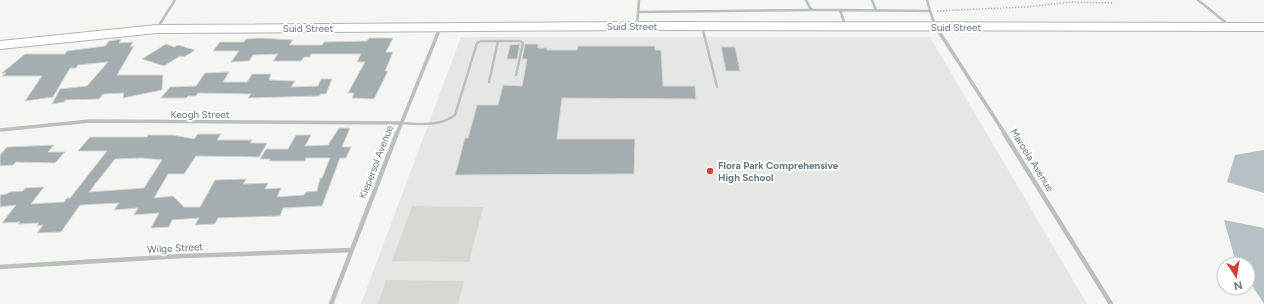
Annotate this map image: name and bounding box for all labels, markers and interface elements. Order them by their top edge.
street label: Suid Street [607,20,657,33]
street label: Suid Street [931,21,981,34]
street label: Suid Street [283,22,333,35]
street label: Keogh Street [170,108,230,121]
street label: Kiepersol Avenue [356,123,396,201]
street label: Maroela Avenue [1007,126,1057,194]
place label: Flora Park Comprehensive High School [718,159,839,184]
marker: Flora Park Comprehensive High School [705,166,715,176]
street label: Wilge Street [147,240,203,256]
north arrow [1216,256,1256,296]
text: N [1232,278,1243,293]

